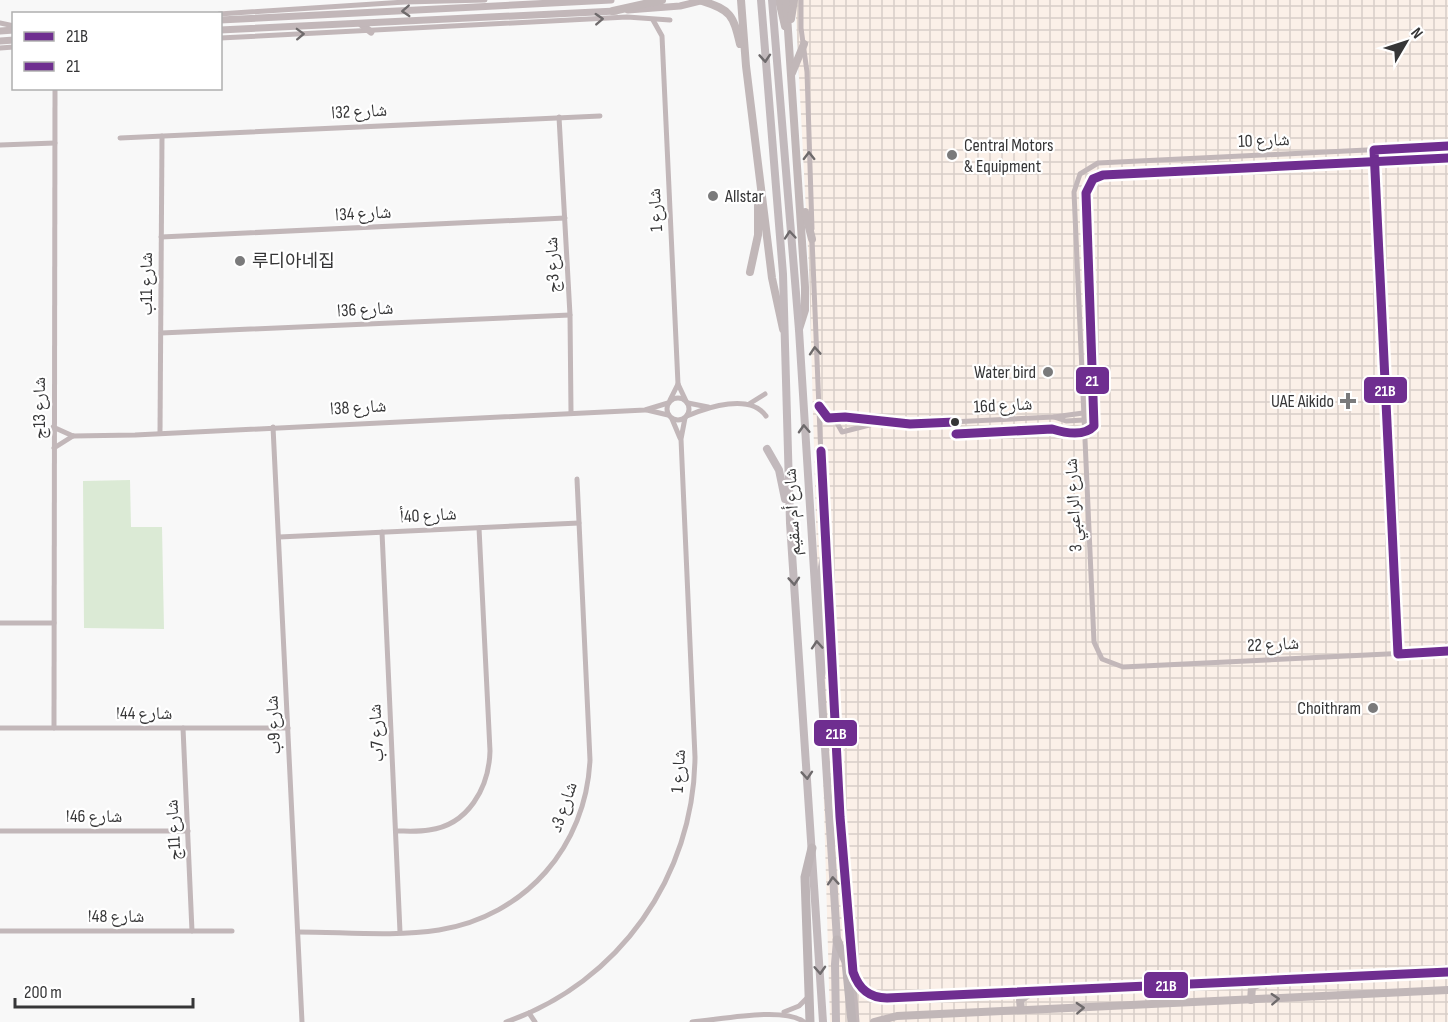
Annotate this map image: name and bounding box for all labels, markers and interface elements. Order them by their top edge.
one-way arrow [401,5,410,18]
legend [12,12,222,90]
one-way arrow [595,12,604,25]
north arrow [1376,12,1436,72]
text: N [1406,24,1427,43]
text: 21B [66,26,88,47]
one-way arrow [295,27,304,40]
one-way arrow [758,54,771,63]
text: 21 [66,56,80,77]
street label: شارع 32ا [330,100,388,123]
street label: شارع 10 [1238,129,1290,152]
place label: Central Motors & Equipment [964,135,1053,177]
marker: Central Motors & Equipment [945,148,959,162]
one-way arrow [803,152,816,161]
place label: Allstar [724,186,764,207]
street label: شارع 1 [644,188,667,232]
marker: Allstar [706,189,720,203]
street label: شارع 34ا [334,202,392,225]
one-way arrow [784,230,797,239]
street label: شارع 3ج [541,237,565,293]
place label: 루디아네집 [252,251,335,272]
street label: شارع 11ب [136,252,157,316]
marker: 루디아네집 [233,254,247,268]
street label: شارع 36ا [336,298,394,321]
one-way arrow [809,347,822,356]
place label: Water bird [974,362,1036,383]
marker: Water bird [1041,365,1055,379]
line badge: 21 [1075,366,1110,395]
text: 21 [1085,372,1099,391]
line badge: 21B [1363,376,1408,404]
street label: شارع 13ج [29,377,51,439]
text: 21B [1374,382,1396,401]
place label: UAE Aikido [1271,391,1334,412]
marker: UAE Aikido [1339,392,1357,410]
street label: 16d شارع [973,393,1033,418]
street label: شارع 38ا [329,396,387,419]
unlabelled marker [949,416,961,428]
one-way arrow [797,425,810,434]
street label: شارع الراعبي 3 [1061,457,1090,552]
street label: شارع أم سقيم [779,468,806,556]
street label: شارع 40أ [399,503,457,527]
one-way arrow [788,576,801,585]
street label: شارع 22 [1247,633,1300,656]
one-way arrow [810,641,823,650]
street label: شارع 9ب [261,695,286,755]
place label: Choithram [1297,698,1361,719]
marker: Choithram [1366,701,1380,715]
street label: شارع 44ا [116,703,172,724]
street label: شارع 7ب [364,703,389,763]
line badge: 21B [813,719,858,747]
text: 21B [825,725,847,744]
street label: شارع 1 [667,749,690,793]
one-way arrow [801,771,814,780]
street label: شارع 3د [545,779,582,835]
street label: شارع 11ج [161,799,187,861]
street label: شارع 46ا [66,806,122,827]
one-way arrow [827,877,840,886]
street label: شارع 48ا [88,906,144,927]
one-way arrow [813,966,826,975]
scale bar [15,971,194,1009]
line badge: 21B [1143,971,1189,999]
text: 21B [1155,977,1177,996]
text: 200 m [24,982,62,1003]
one-way arrow [1270,992,1279,1005]
one-way arrow [1075,1001,1084,1014]

